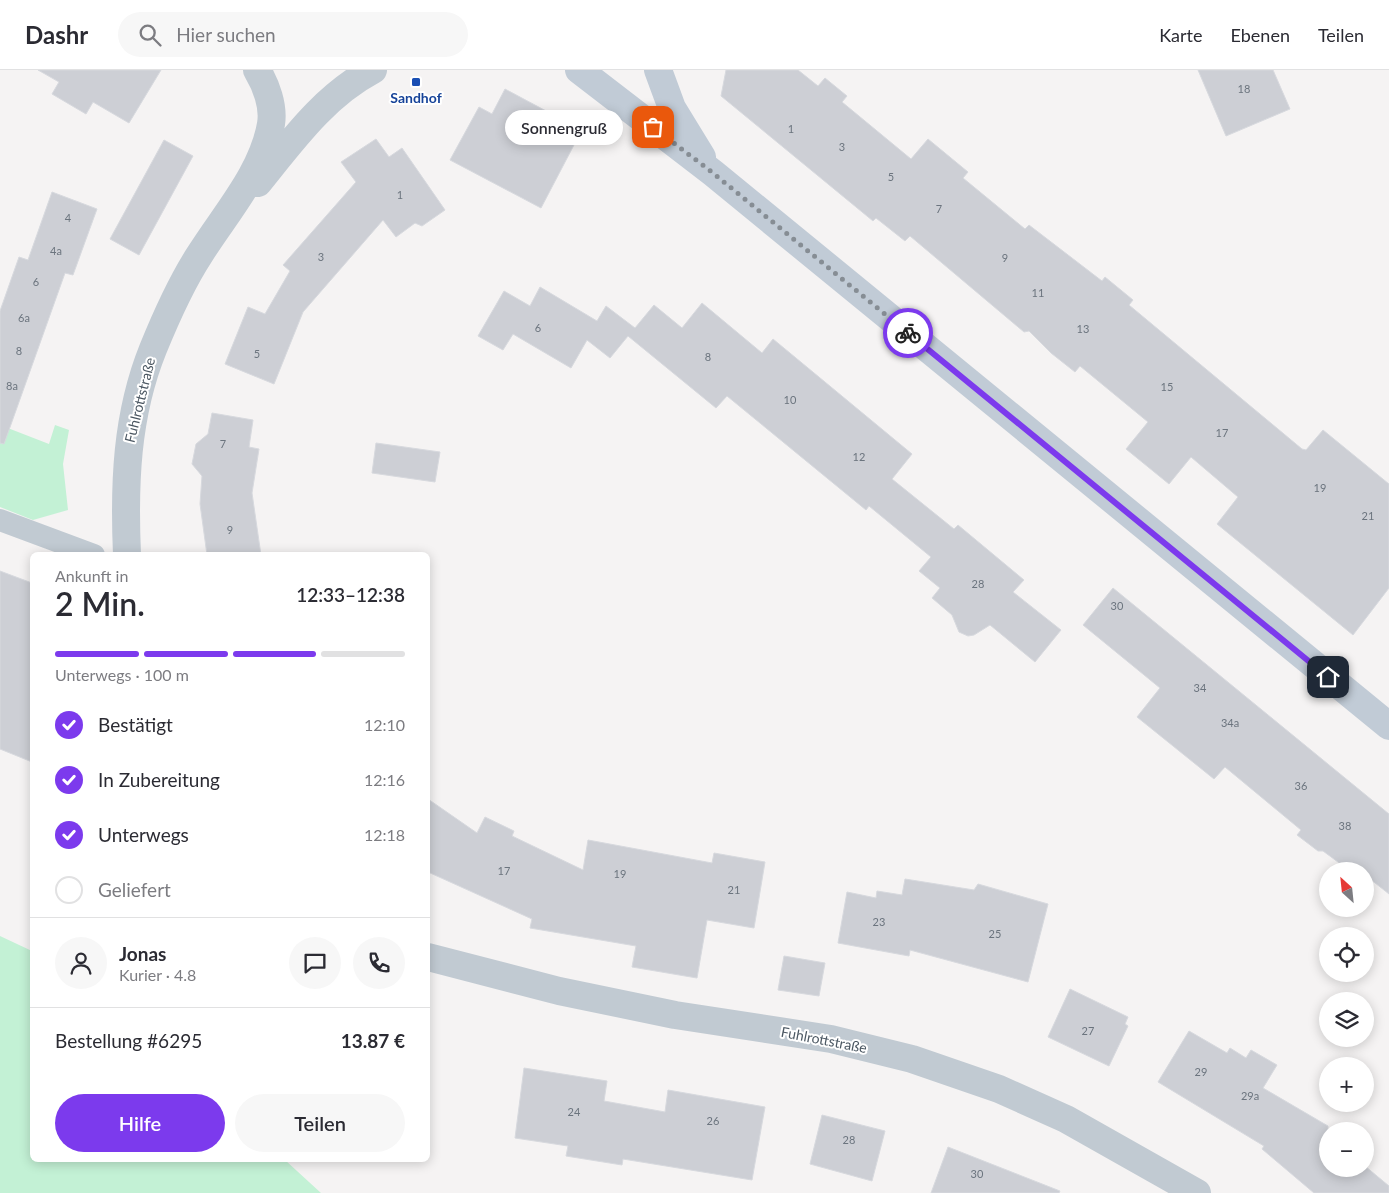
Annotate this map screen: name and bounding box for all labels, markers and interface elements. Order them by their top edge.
search box [118,12,468,57]
text: Dashr [25,20,88,49]
icon: search [136,21,164,49]
text: Hier suchen [176,23,276,46]
text: Karte [1159,24,1202,46]
text: Ebenen [1230,24,1290,46]
text: Teilen [1318,24,1364,46]
marker: Sandhof [410,76,422,88]
house number: 18 [1238,82,1250,95]
place label: Sandhof [390,89,442,106]
pin [632,106,674,148]
callout: Sonnengruß [506,110,623,144]
icon: bag [639,113,667,141]
text: Sonnengruß [521,118,607,137]
house number: 1 [788,122,794,135]
house number: 3 [839,140,845,153]
house number: 5 [888,170,894,183]
house number: 1 [397,188,403,201]
house number: 7 [936,202,942,215]
house number: 4 [65,211,72,224]
house number: 4a [50,244,62,257]
house number: 3 [318,250,324,263]
house number: 9 [1002,251,1008,264]
house number: 6 [33,275,39,288]
house number: 11 [1032,286,1044,299]
courier [883,308,933,358]
house number: 6a [18,311,30,324]
icon: bike [894,319,922,347]
house number: 6 [535,321,541,334]
house number: 13 [1077,322,1089,335]
house number: 8 [16,344,22,357]
house number: 5 [254,347,260,360]
house number: 8 [705,350,711,363]
street label: Fuhlrottstraße [121,356,158,444]
house number: 8a [6,379,18,392]
house number: 15 [1161,380,1173,393]
house number: 10 [784,393,797,406]
house number: 17 [1216,426,1228,439]
house number: 7 [220,437,226,450]
house number: 12 [853,450,865,463]
house number: 19 [1314,481,1326,494]
house number: 21 [1362,509,1374,522]
house number: 9 [227,523,233,536]
text: Ankunft in [55,566,128,585]
house number: 28 [972,577,984,590]
text: 12:33–12:38 [296,583,405,606]
text: 2 Min. [55,584,145,623]
house number: 30 [1111,599,1124,612]
pin [1307,656,1349,698]
icon: home [1314,663,1342,691]
text: Unterwegs · 100 m [55,665,189,684]
house number: 34 [1194,681,1207,694]
icon: check [55,711,83,739]
text: Bestätigt [98,713,173,736]
text: 12:10 [364,715,405,734]
house number: 34a [1221,716,1239,729]
icon: check [55,766,83,794]
text: In Zubereitung [98,768,220,791]
text: 12:16 [364,770,405,789]
house number: 36 [1295,779,1307,792]
house number: 38 [1339,819,1351,832]
icon: check [55,821,83,849]
text: Unterwegs [98,823,189,846]
text: 12:18 [364,825,405,844]
north arrow [1319,862,1374,918]
map controls [1319,862,1374,1177]
house number: 17 [498,864,510,877]
house number: 19 [614,867,626,880]
text: Geliefert [98,878,171,901]
house number: 21 [728,883,740,896]
house number: 23 [873,915,885,928]
house number: 25 [989,927,1001,940]
button: locate [1319,927,1374,982]
button: person [55,937,107,989]
button: chat [289,937,341,989]
button: phone [353,937,405,989]
text: Jonas [119,942,166,965]
text: Kurier · 4.8 [119,965,196,984]
button: layers [1319,992,1374,1047]
street label: Fuhlrottstraße [780,1023,868,1056]
house number: 27 [1082,1024,1094,1037]
text: Bestellung #6295 [55,1029,202,1052]
text: 13.87 € [341,1029,405,1052]
button: + [1319,1057,1374,1112]
house number: 29 [1195,1065,1207,1078]
house number: 29a [1241,1089,1259,1102]
button: Hilfe [55,1094,225,1152]
button: Teilen [235,1094,405,1152]
house number: 24 [568,1105,581,1118]
house number: 26 [707,1114,719,1127]
button: − [1319,1122,1374,1177]
house number: 28 [843,1133,855,1146]
house number: 30 [971,1167,984,1180]

